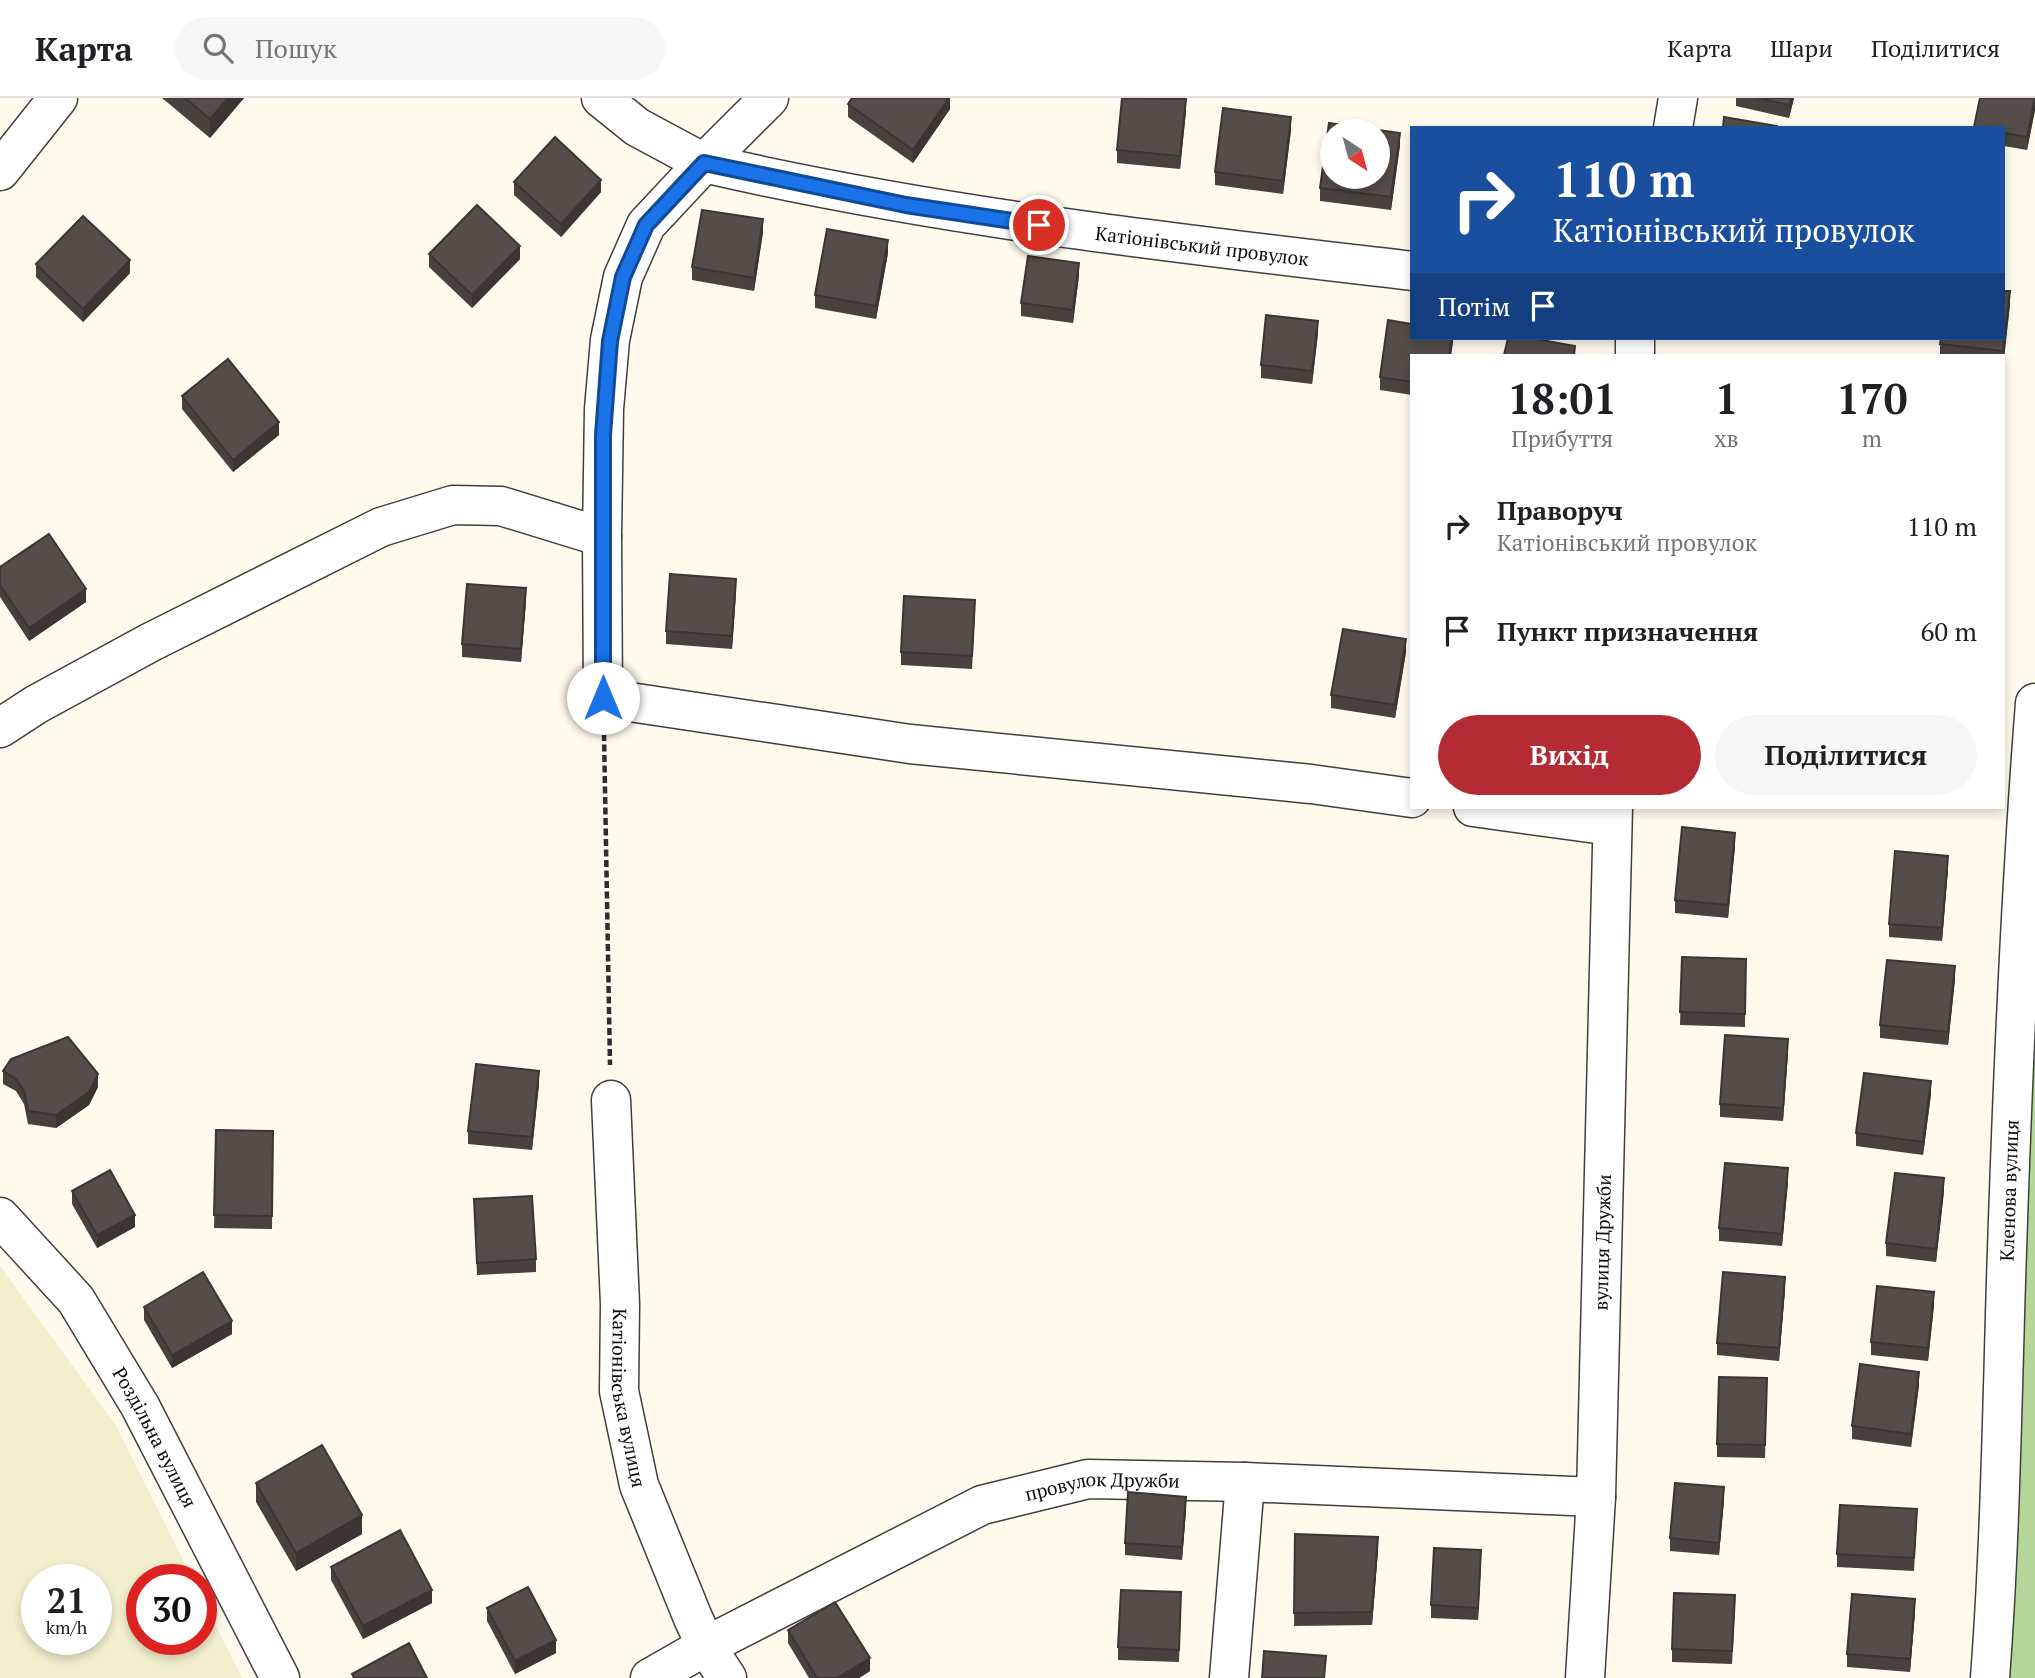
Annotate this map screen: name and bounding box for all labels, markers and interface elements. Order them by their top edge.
search box [175,17,665,80]
text: Карта [35,27,133,70]
icon: search [199,29,237,67]
text: Пошук [255,31,337,65]
text: Карта [1667,32,1732,64]
text: Шари [1770,32,1833,64]
text: Поділитися [1871,32,2000,64]
north arrow [1320,119,1390,189]
map controls [1320,119,1390,189]
text: 110 m [1553,146,1695,211]
icon: right [1438,154,1529,245]
pin [1009,195,1069,255]
icon: arrive [1020,206,1058,244]
text: Катіонівський провулок [1553,209,1915,251]
street label: Катіонівський провулок [1094,220,1311,271]
icon: arrive [1524,287,1562,325]
text: Потім [1438,289,1510,323]
text: 18:01 [1508,370,1617,426]
text: 1 [1715,370,1738,426]
text: 170 [1836,370,1907,426]
text: Прибуття [1511,423,1613,454]
text: хв [1715,423,1739,454]
text: m [1862,423,1882,454]
text: Праворуч [1497,493,1623,527]
icon: right [1438,507,1476,545]
text: 110 m [1907,509,1977,543]
text: Катіонівський провулок [1497,527,1757,558]
icon: arrive [1438,612,1476,650]
text: Пункт призначення [1497,614,1758,648]
text: 60 m [1921,614,1977,648]
position arrow [566,661,640,735]
button: Вихід [1438,715,1701,795]
button: Поділитися [1715,715,1977,795]
street label: Кленова вулиця [1994,1119,2024,1262]
street label: вулиця Дружби [1588,1174,1616,1311]
street label: Катіонівська вулиця [607,1308,652,1490]
street label: Роздільна вулиця [107,1362,203,1512]
street label: провулок Дружби [1022,1466,1180,1506]
speed limit sign: 30 [126,1564,217,1655]
text: 21 [47,1577,86,1623]
text: km/h [46,1615,87,1639]

